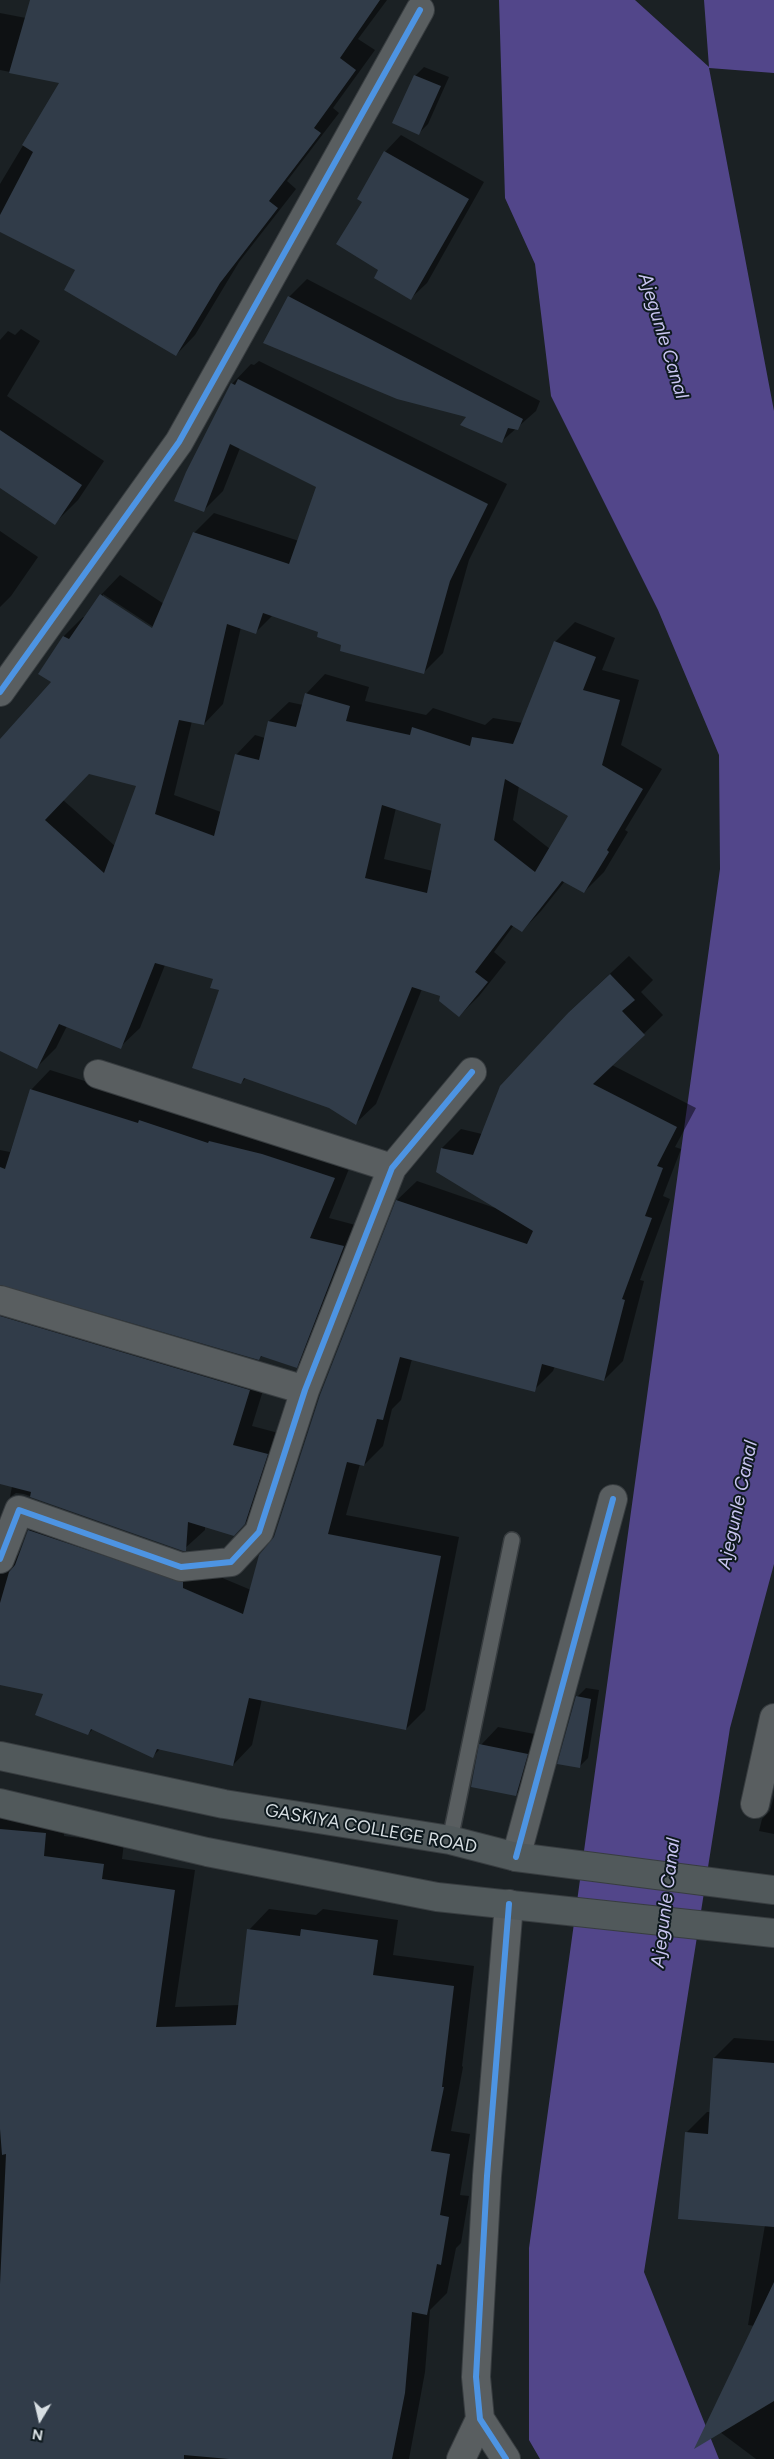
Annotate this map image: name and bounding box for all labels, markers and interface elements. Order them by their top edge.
water label: Ajegunle Canal [633,270,693,402]
water label: Ajegunle Canal [713,1439,763,1571]
street label: GASKIYA COLLEGE ROAD [263,1800,479,1858]
water label: Ajegunle Canal [647,1837,685,1969]
north arrow [15,2394,65,2444]
text: N [31,2425,44,2444]

